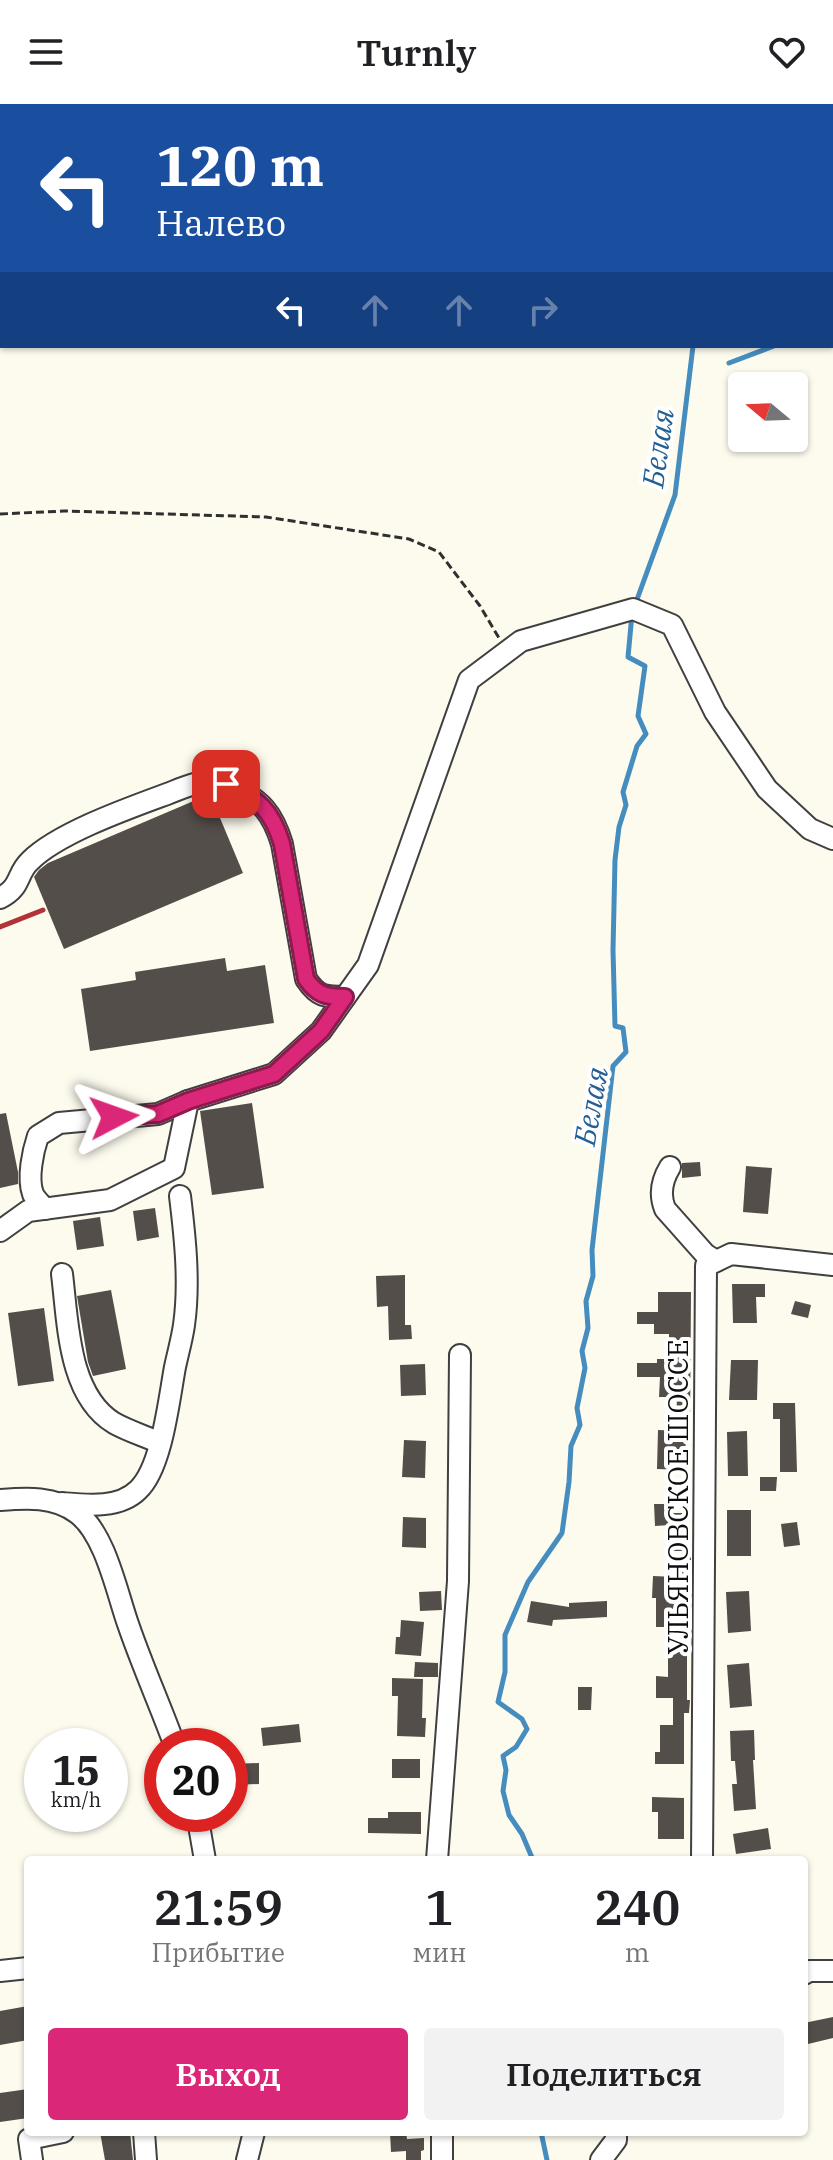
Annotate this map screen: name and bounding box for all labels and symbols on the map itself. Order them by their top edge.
north arrow [728,372,808,452]
water label: Белая [632,406,682,491]
pin [192,750,260,818]
water label: Белая [564,1063,616,1149]
position arrow [72,1075,156,1159]
street label: УЛЬЯНОВСКОЕ ШОССЕ [659,1339,696,1655]
speed limit sign: 20 [144,1728,248,1832]

